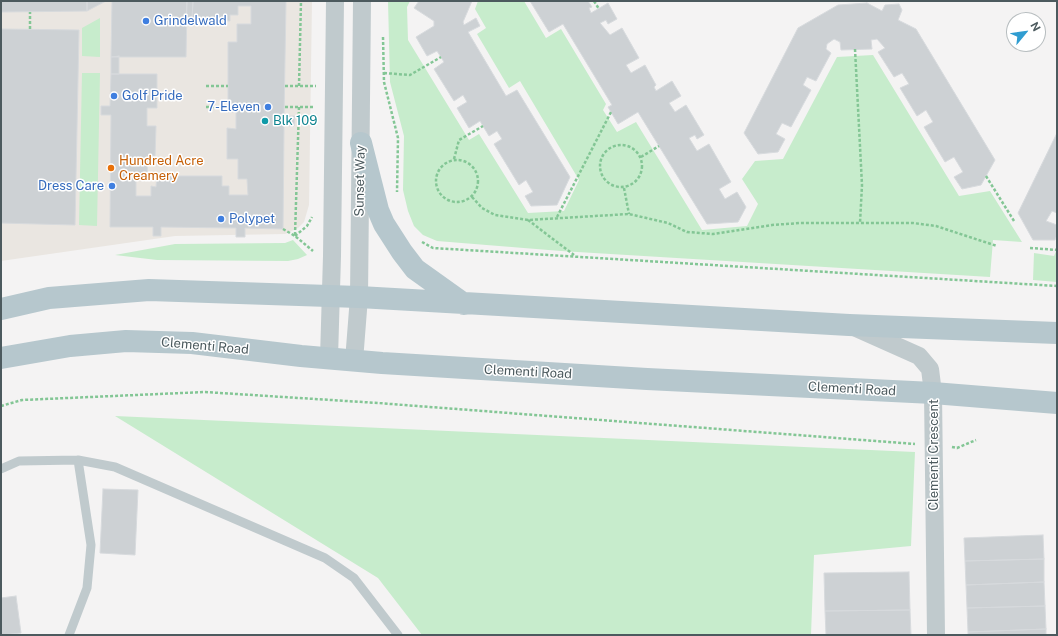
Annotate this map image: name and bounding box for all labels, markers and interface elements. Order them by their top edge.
north arrow [1006,12,1046,52]
place label: Grindelwald [154,13,227,29]
marker: Grindelwald [141,16,151,26]
text: N [1028,20,1043,33]
place label: Golf Pride [122,88,183,104]
marker: Golf Pride [109,91,119,101]
place label: 7-Eleven [207,99,260,115]
marker: 7-Eleven [263,102,273,112]
place label: Blk 109 [273,113,317,129]
marker: Blk 109 [260,116,270,126]
street label: Sunset Way [352,145,368,217]
place label: Hundred Acre Creamery [119,153,204,184]
marker: Hundred Acre Creamery [106,163,116,173]
place label: Dress Care [38,178,104,194]
marker: Dress Care [107,181,117,191]
place label: Polypet [229,211,275,227]
marker: Polypet [216,214,226,224]
street label: Clementi Road [160,334,250,358]
street label: Clementi Road [484,362,572,382]
street label: Clementi Road [808,379,896,399]
street label: Clementi Crescent [926,399,942,511]

